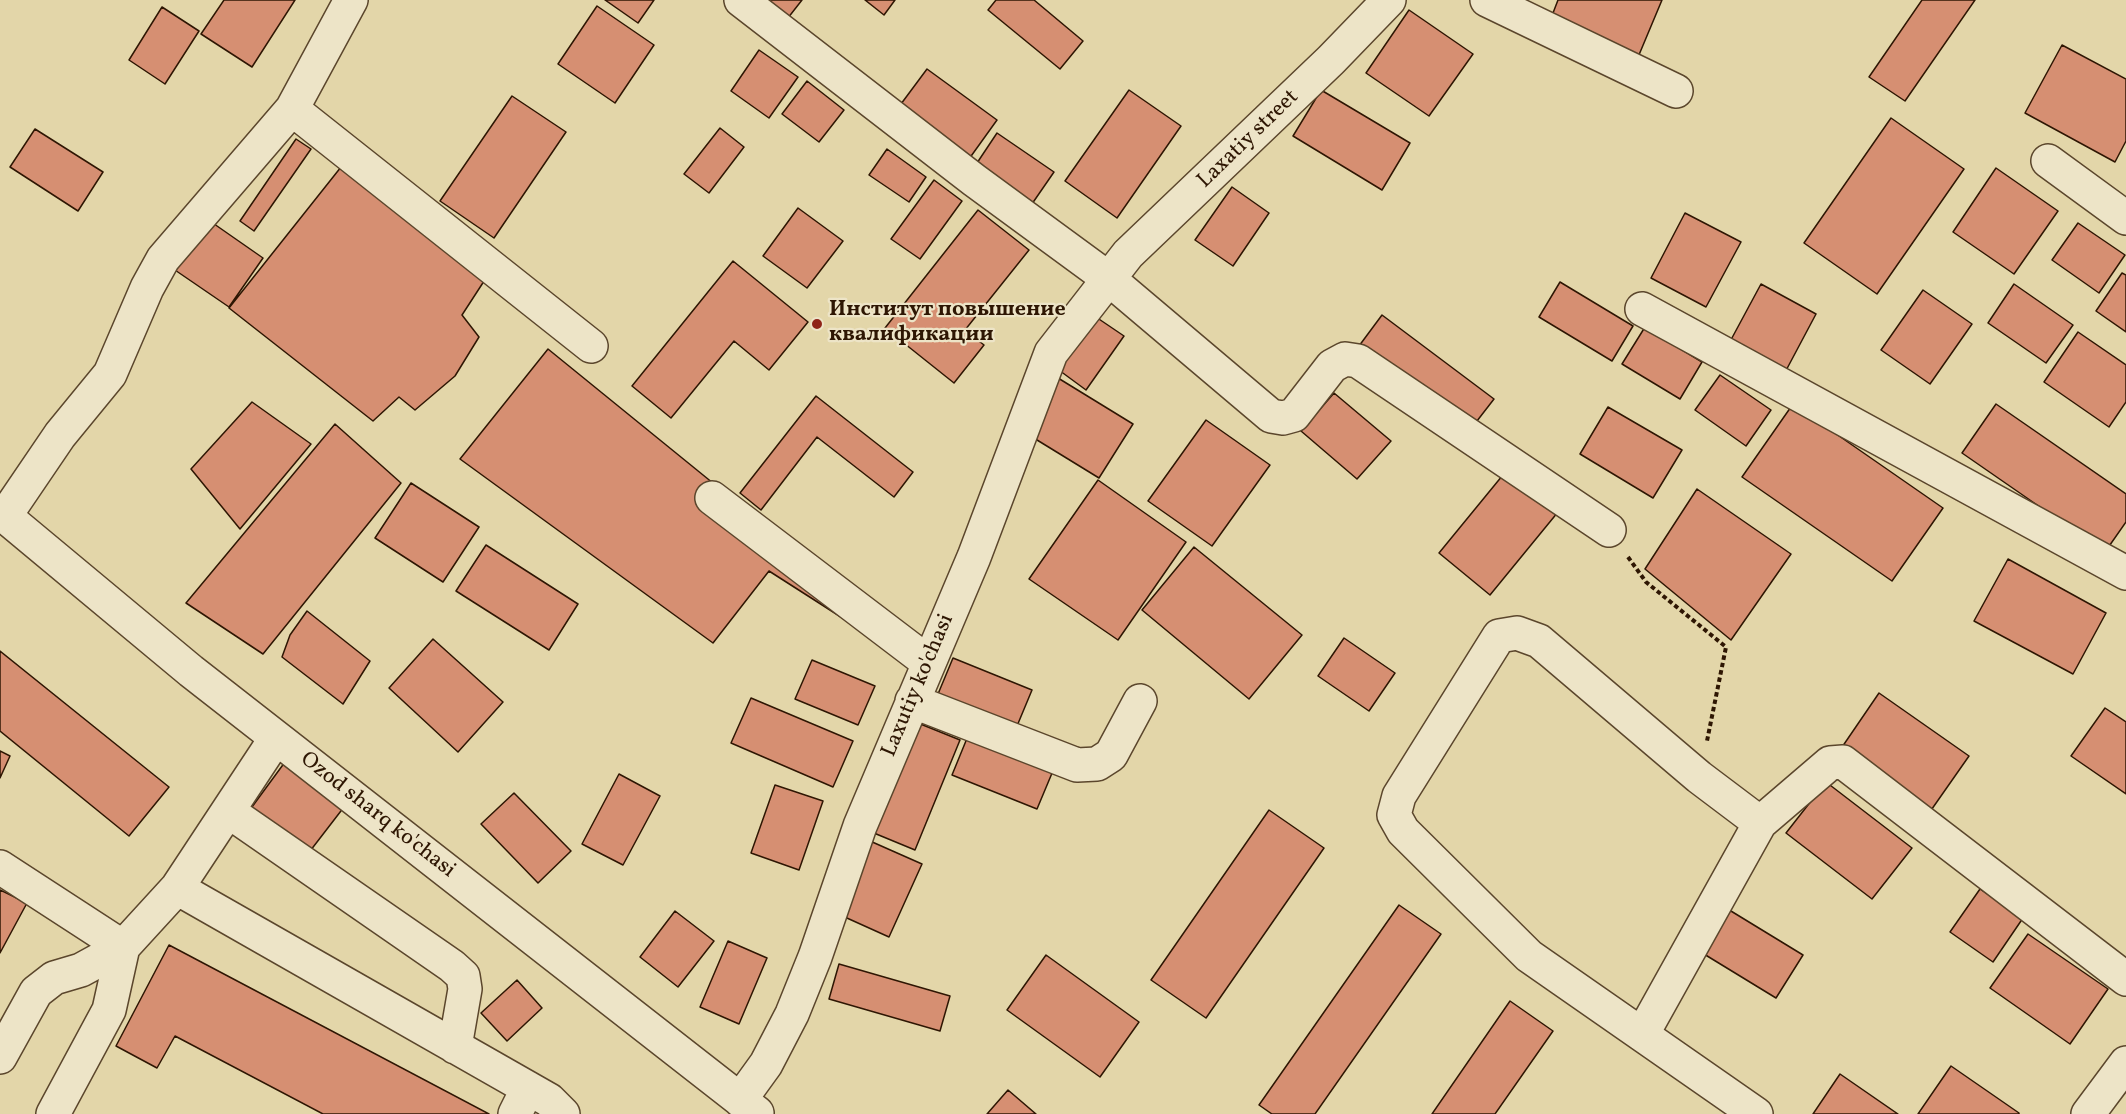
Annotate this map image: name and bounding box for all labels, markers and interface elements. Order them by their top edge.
street label: Laxatiy street [1193,85,1305,195]
place label: Институт повышение квалификации [829,298,1066,350]
marker: Институт повышение квалификации [810,317,824,331]
street label: Laxutiy ko'chasi [877,611,961,761]
street label: Ozod sharq ko'chasi [294,747,460,885]

